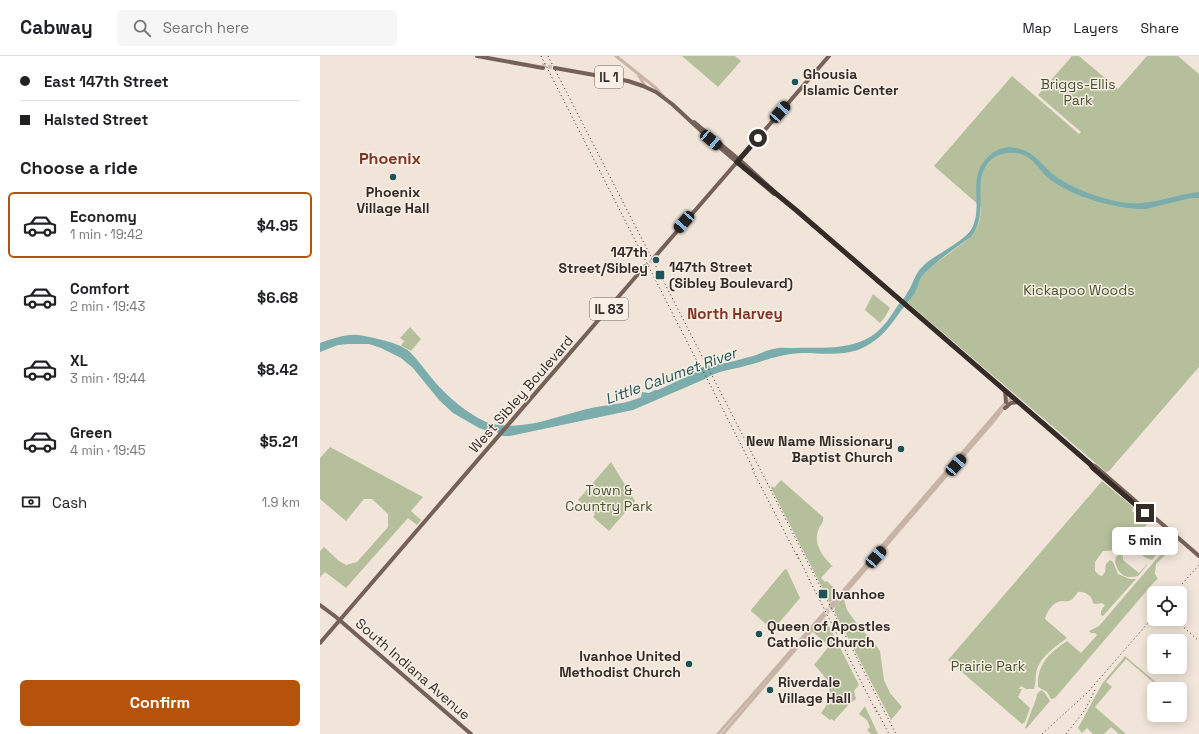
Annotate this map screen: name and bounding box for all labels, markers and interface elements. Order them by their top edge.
search box [117,10,397,46]
text: Cabway [20,15,93,40]
icon: search [131,17,153,39]
text: Search here [163,18,249,37]
text: Map [1022,19,1052,37]
text: Layers [1074,19,1118,37]
text: Share [1140,19,1179,37]
place label: Ghousia Islamic Center [803,65,899,99]
road number: IL 1 [595,66,623,88]
text: East 147th Street [44,72,169,91]
park label: Briggs-Ellis Park [1040,75,1116,109]
marker: Ghousia Islamic Center [790,77,800,87]
car [768,99,792,125]
text: Halsted Street [44,110,148,129]
car [698,128,724,152]
route start [749,129,767,147]
district label: Phoenix [359,148,422,169]
text: Choose a ride [20,156,138,179]
marker: Phoenix Village Hall [388,172,398,182]
place label: Phoenix Village Hall [356,183,430,217]
icon: car [22,207,58,243]
text: Economy [70,207,137,226]
car [672,209,696,235]
text: $4.95 [257,216,298,235]
text: 1 min · 19:42 [70,226,143,243]
place label: 147th Street/Sibley [559,243,648,277]
marker: 147th Street/Sibley [651,255,661,265]
place label: 147th Street (Sibley Boulevard) [669,258,793,292]
marker: 147th Street (Sibley Boulevard) [654,269,666,281]
icon: car [22,279,58,315]
text: Comfort [70,279,130,298]
park label: Kickapoo Woods [1023,281,1135,299]
text: $6.68 [257,288,298,307]
text: 2 min · 19:43 [70,298,145,315]
road number: IL 83 [590,298,628,320]
district label: North Harvey [687,304,783,323]
street label: West Sibley Boulevard [465,332,577,456]
water label: Little Calumet River [602,342,741,408]
icon: car [22,351,58,387]
text: XL [70,351,88,370]
text: $8.42 [257,360,298,379]
text: 3 min · 19:44 [70,370,146,387]
icon: car [22,423,58,459]
text: Green [70,423,112,442]
text: $5.21 [260,432,298,451]
place label: New Name Missionary Baptist Church [746,432,893,466]
text: 4 min · 19:45 [70,442,146,459]
marker: New Name Missionary Baptist Church [896,444,906,454]
car [944,452,968,478]
park label: Town & Country Park [565,481,653,515]
icon: cash [20,491,42,513]
text: Cash [52,493,87,512]
text: 1.9 km [262,494,300,511]
route end [1136,504,1154,522]
callout: 5 min [1112,527,1178,555]
text: 5 min [1128,532,1162,549]
car [864,544,888,570]
place label: Ivanhoe [832,585,885,603]
map controls [1147,586,1187,722]
button: locate [1147,586,1187,626]
marker: Ivanhoe [817,588,829,600]
street label: South Indiana Avenue [352,614,474,724]
place label: Queen of Apostles Catholic Church [767,617,890,651]
marker: Queen of Apostles Catholic Church [754,629,764,639]
button: + [1147,634,1187,674]
place label: Ivanhoe United Methodist Church [559,647,681,681]
park label: Prairie Park [951,657,1026,675]
marker: Ivanhoe United Methodist Church [684,659,694,669]
place label: Riverdale Village Hall [778,673,851,707]
button: Confirm [20,680,300,726]
button: − [1147,682,1187,722]
marker: Riverdale Village Hall [765,685,775,695]

